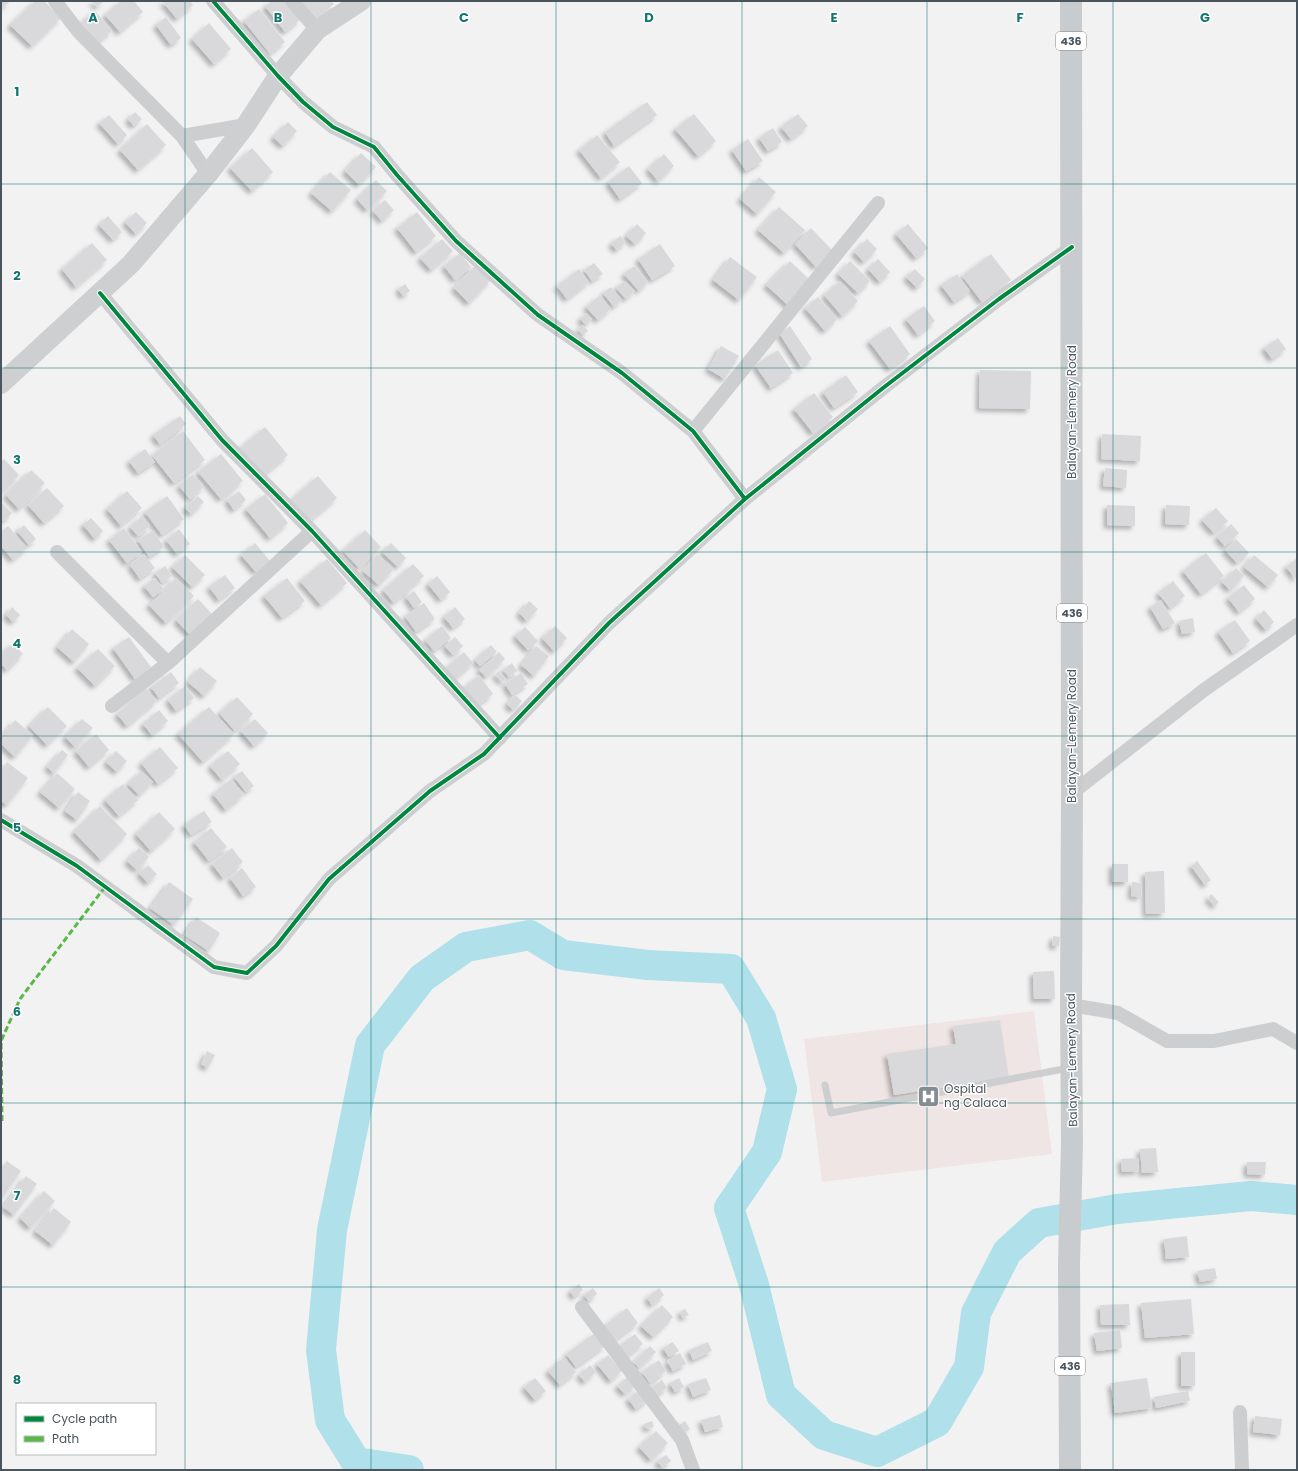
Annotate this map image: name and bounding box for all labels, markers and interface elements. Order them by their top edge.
text: A [88,8,98,27]
text: B [274,8,283,27]
text: C [459,8,469,27]
text: D [644,8,654,27]
text: E [830,8,838,27]
text: F [1016,8,1024,27]
text: G [1200,8,1210,27]
road number: 436 [1056,32,1086,50]
text: 1 [15,82,19,101]
text: 2 [13,266,21,285]
street label: Balayan-Lemery Road [1063,345,1080,479]
text: 3 [13,450,21,469]
road number: 436 [1057,604,1087,622]
text: 4 [13,634,22,653]
street label: Balayan-Lemery Road [1063,669,1080,803]
text: 5 [13,818,21,837]
street label: Balayan-Lemery Road [1062,993,1081,1127]
text: 6 [13,1002,21,1021]
place label: Ospital ng Calaca [944,1080,1007,1111]
hospital icon: Ospital ng Calaca [915,1083,941,1109]
text: 7 [14,1186,21,1205]
road number: 436 [1055,1357,1085,1375]
text: 8 [13,1370,21,1389]
legend [16,1403,156,1455]
text: Cycle path [52,1410,117,1427]
text: Path [52,1430,79,1447]

